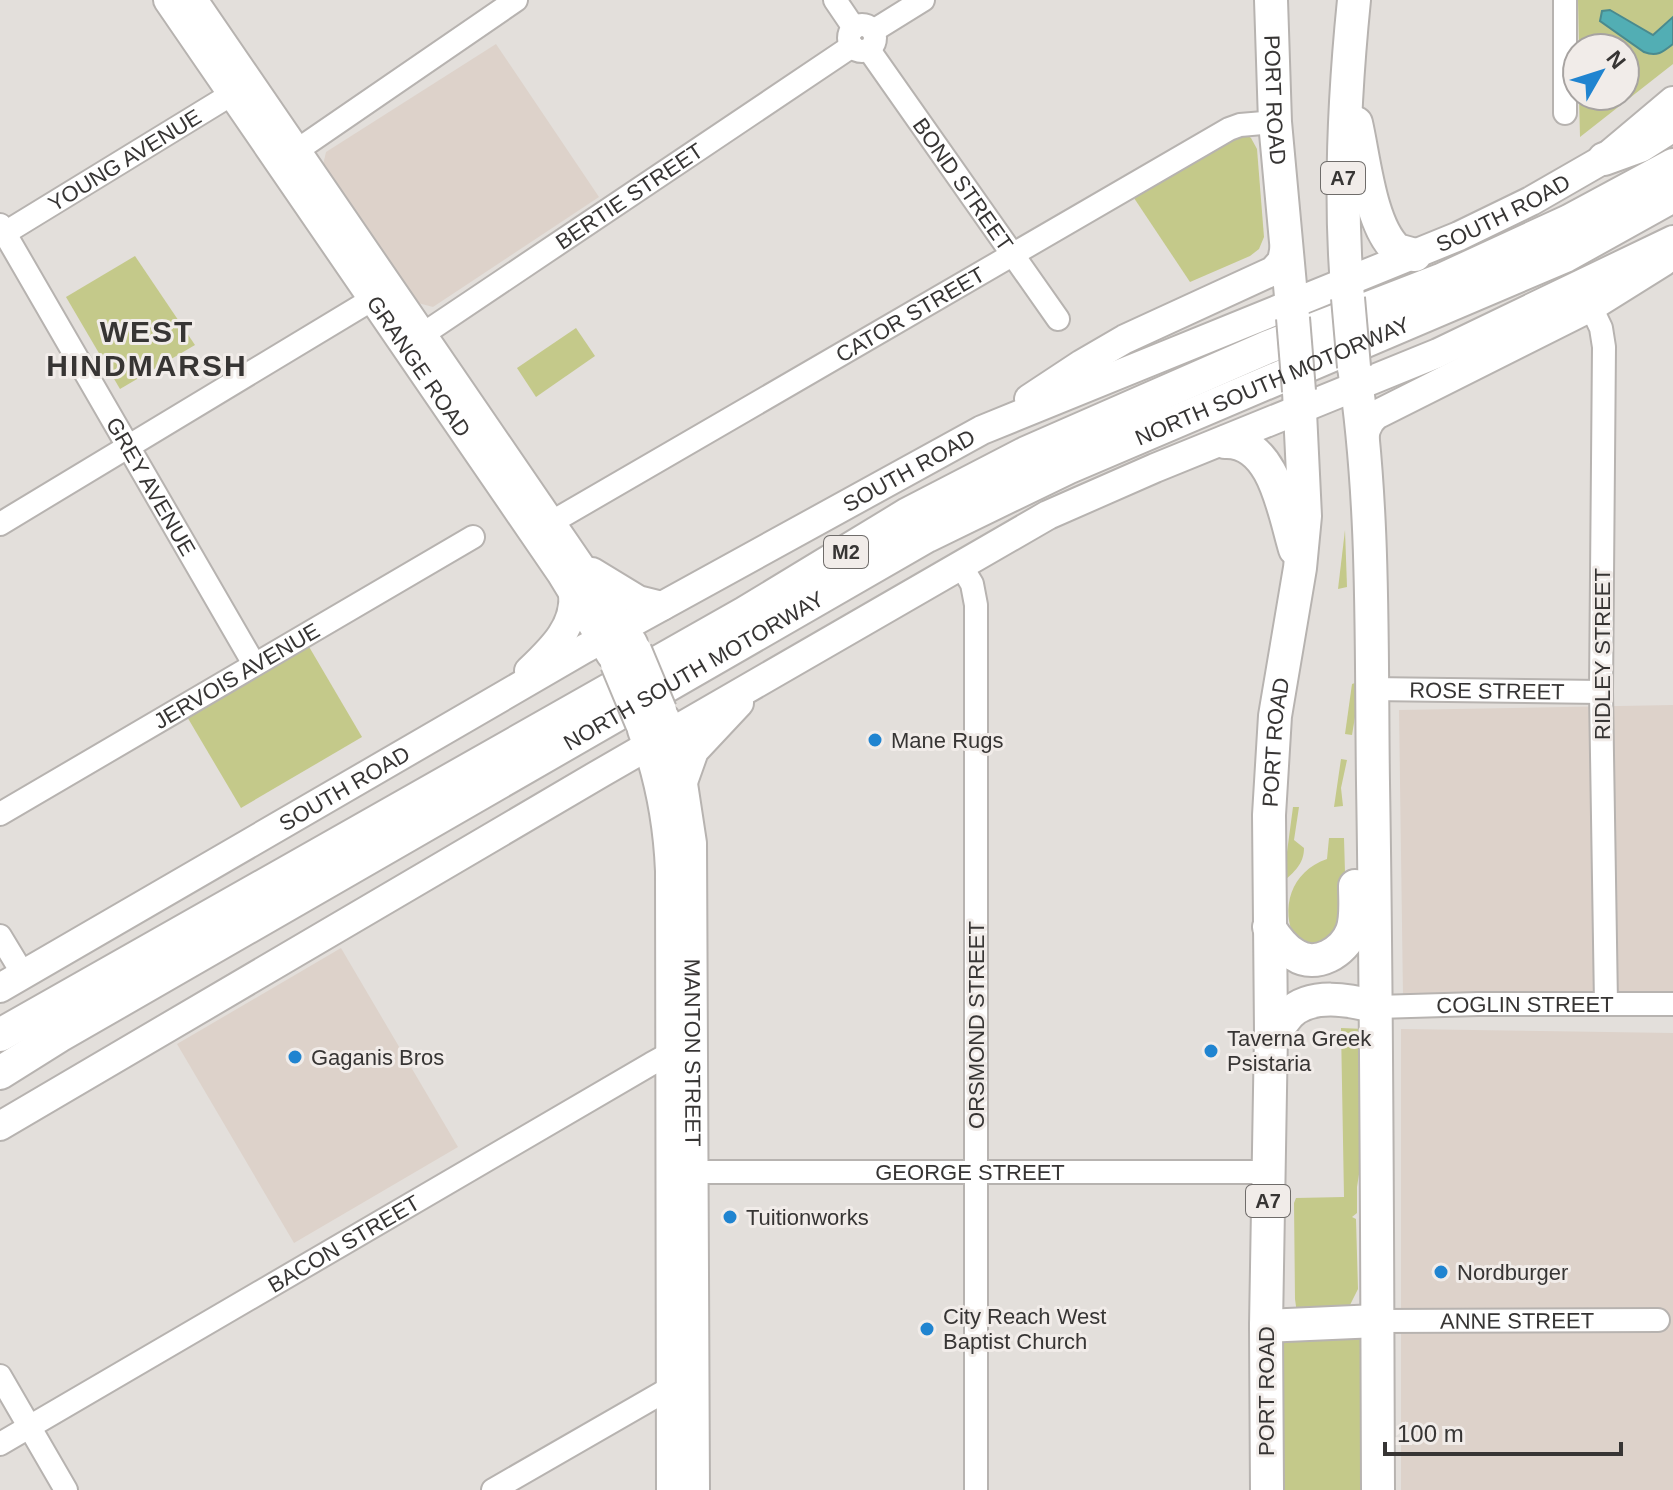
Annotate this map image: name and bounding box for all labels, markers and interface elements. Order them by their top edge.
north arrow [1561,32,1641,112]
street label: PORT ROAD [1260,35,1291,166]
text: N [1601,46,1631,74]
street label: YOUNG AVENUE [44,104,205,216]
street label: BOND STREET [908,113,1019,255]
street label: BERTIE STREET [551,137,708,254]
road number: A7 [1321,162,1365,194]
street label: SOUTH ROAD [1432,169,1574,257]
street label: CATOR STREET [831,261,989,367]
street label: GRANGE ROAD [362,291,476,441]
street label: NORTH SOUTH MOTORWAY [1131,311,1414,450]
district label: WEST HINDMARSH [46,315,248,382]
street label: GREY AVENUE [101,413,201,560]
street label: SOUTH ROAD [838,424,979,517]
road number: M2 [824,536,868,568]
street label: RIDLEY STREET [1590,568,1615,740]
street label: NORTH SOUTH MOTORWAY [559,586,828,755]
street label: JERVOIS AVENUE [149,617,324,734]
street label: PORT ROAD [1257,676,1294,808]
street label: ROSE STREET [1409,677,1565,704]
place label: Mane Rugs [891,728,1004,753]
marker: Mane Rugs [866,731,884,749]
street label: SOUTH ROAD [274,741,414,836]
street label: ORSMOND STREET [964,921,989,1129]
street label: MANTON STREET [680,959,706,1147]
street label: COGLIN STREET [1436,991,1614,1018]
place label: Taverna Greek Psistaria [1227,1026,1372,1076]
marker: Taverna Greek Psistaria [1202,1042,1220,1060]
place label: Gaganis Bros [311,1045,444,1070]
marker: Gaganis Bros [286,1048,304,1066]
street label: GEORGE STREET [875,1160,1065,1185]
road number: A7 [1246,1185,1290,1217]
street label: BACON STREET [263,1189,424,1297]
place label: Tuitionworks [746,1205,869,1230]
marker: Tuitionworks [721,1208,739,1226]
place label: Nordburger [1457,1260,1568,1285]
marker: Nordburger [1432,1263,1450,1281]
place label: City Reach West Baptist Church [943,1304,1106,1354]
street label: ANNE STREET [1440,1308,1594,1333]
marker: City Reach West Baptist Church [918,1320,936,1338]
street label: PORT ROAD [1254,1326,1279,1456]
scale bar [1385,1406,1621,1456]
text: 100 m [1397,1420,1464,1447]

